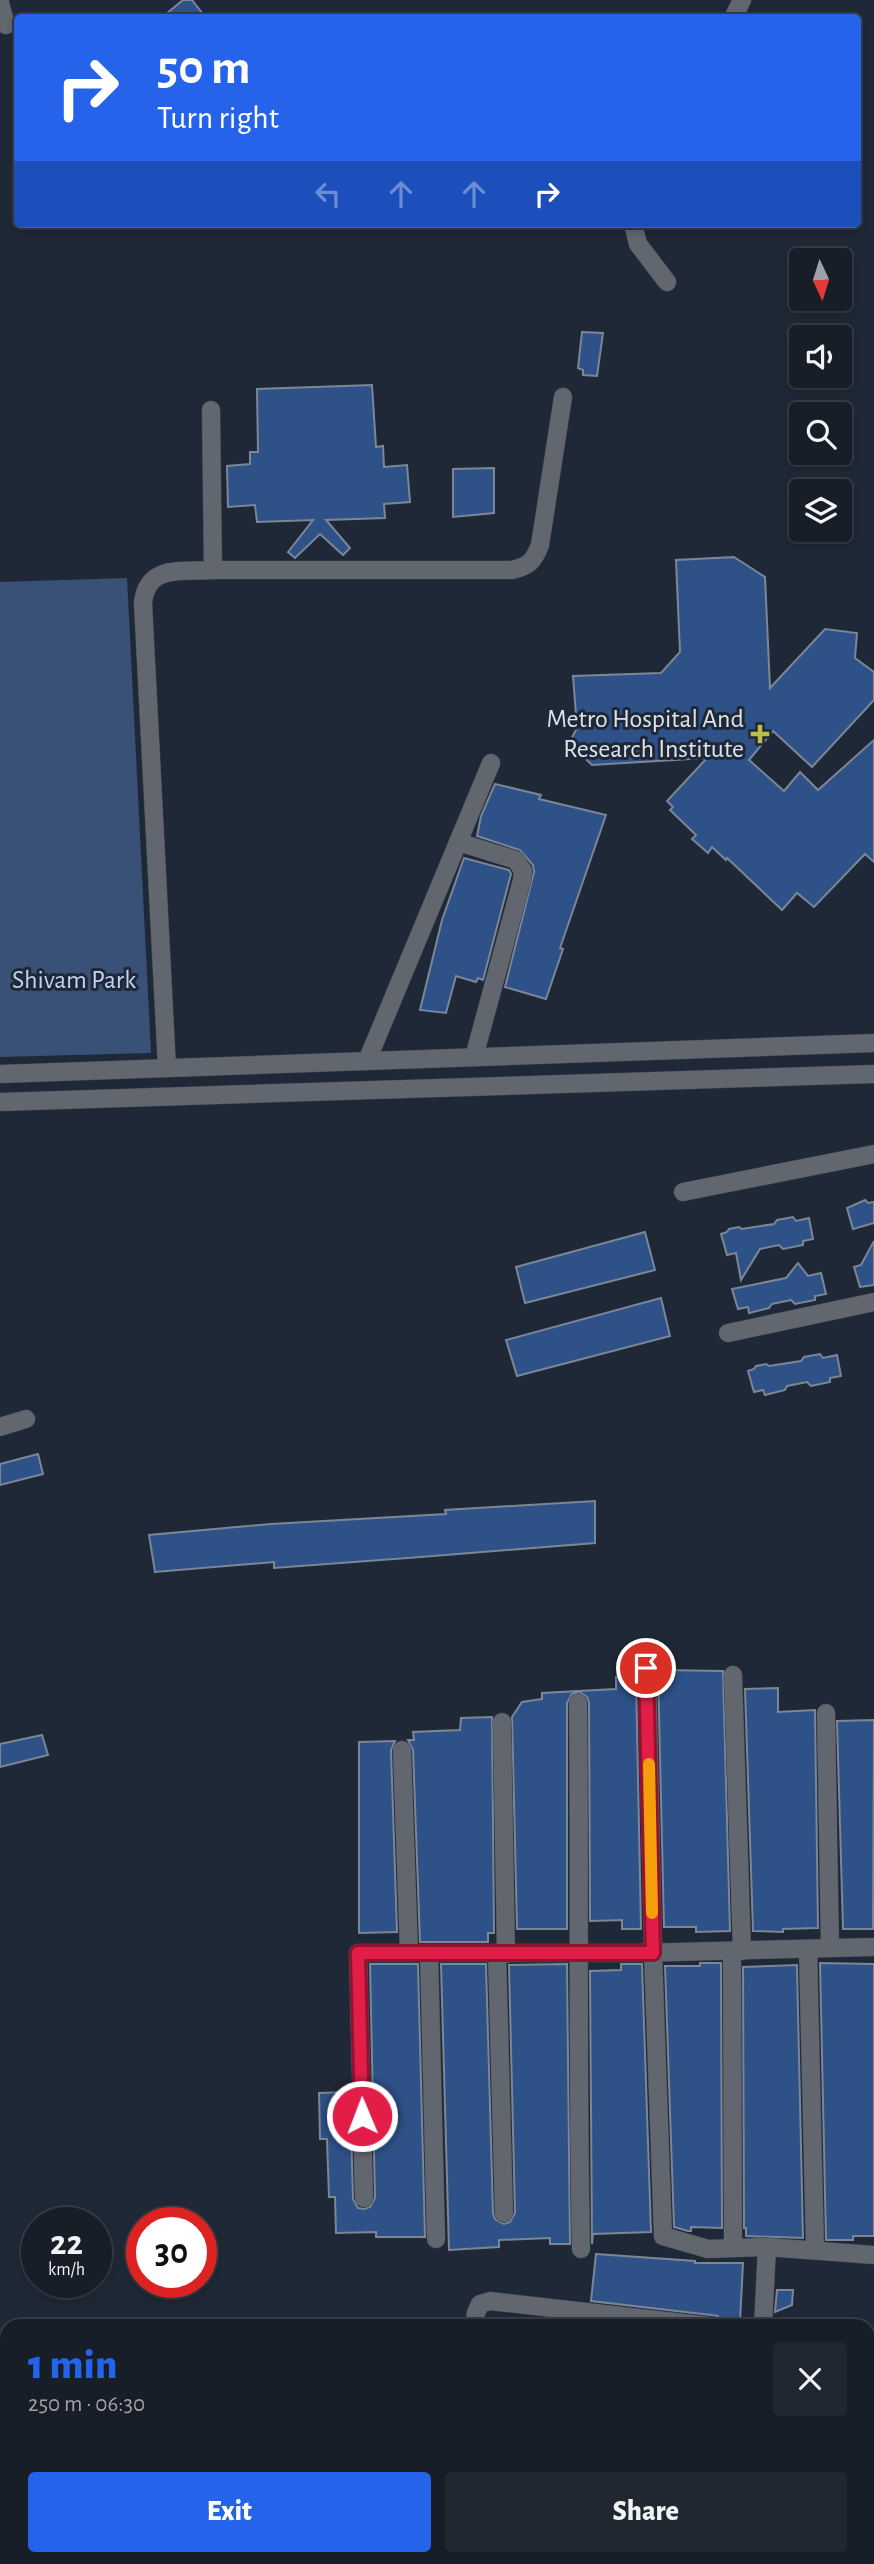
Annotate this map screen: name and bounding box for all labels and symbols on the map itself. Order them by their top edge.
north arrow [789,248,852,312]
place label: Metro Hospital And Research Institute [546,706,744,762]
marker: Metro Hospital And Research Institute [750,724,770,744]
park label: Shivam Park [12,967,136,993]
pin [616,1638,676,1698]
position arrow [325,2079,399,2153]
speed limit sign: 30 [126,2207,217,2298]

